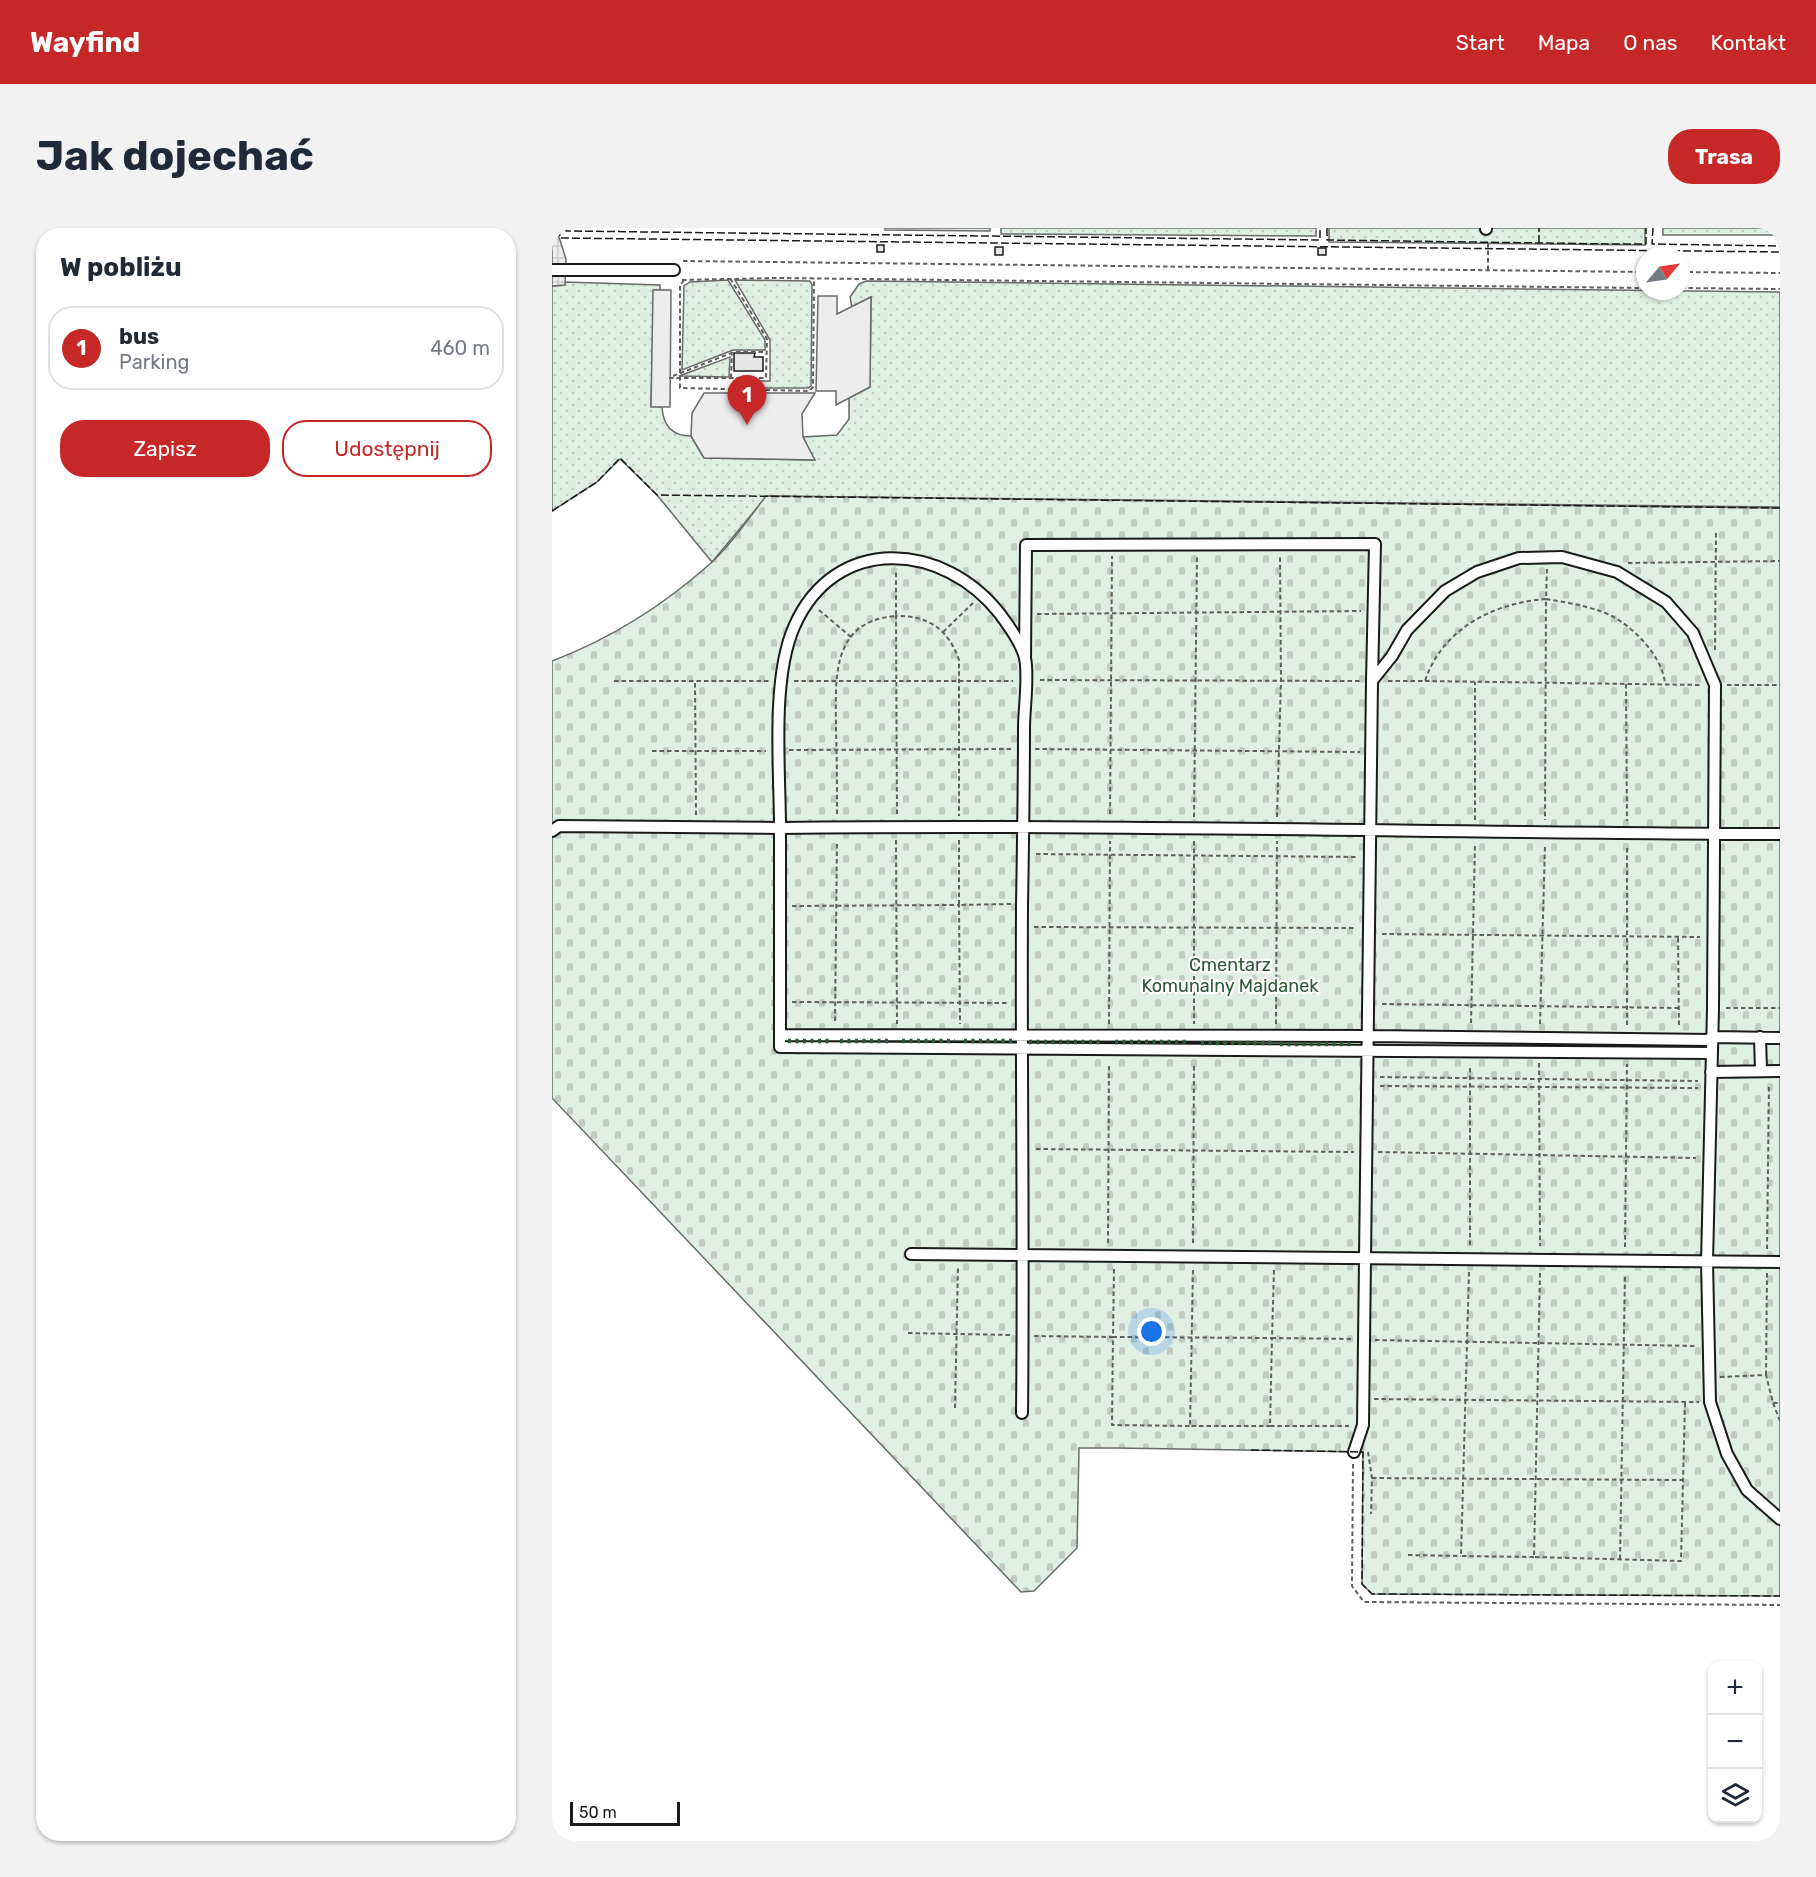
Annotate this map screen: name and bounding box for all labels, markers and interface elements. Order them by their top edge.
text: Wayfind [30,26,140,59]
text: Start [1456,30,1505,55]
text: Mapa [1538,30,1590,55]
text: O nas [1623,30,1678,55]
text: Kontakt [1711,30,1786,55]
button: Trasa [1668,129,1780,184]
text: Jak dojechać [36,131,314,181]
north arrow [1636,246,1690,300]
text: W pobliżu [60,252,182,283]
text: bus [119,323,159,350]
text: 1 [77,336,86,360]
text: 460 m [430,336,490,360]
text: Parking [119,350,190,374]
pin: 1 [728,376,766,425]
button: Zapisz [60,420,270,477]
button: Udostępnij [282,420,492,477]
park label: Cmentarz Komunalny Majdanek [1141,954,1319,997]
your location [1137,1317,1166,1346]
map controls [1708,1661,1762,1823]
button: + [1708,1661,1762,1715]
button: − [1708,1715,1762,1769]
button: layers [1708,1769,1762,1823]
scale bar [570,1799,680,1826]
text: 50 m [579,1803,617,1822]

